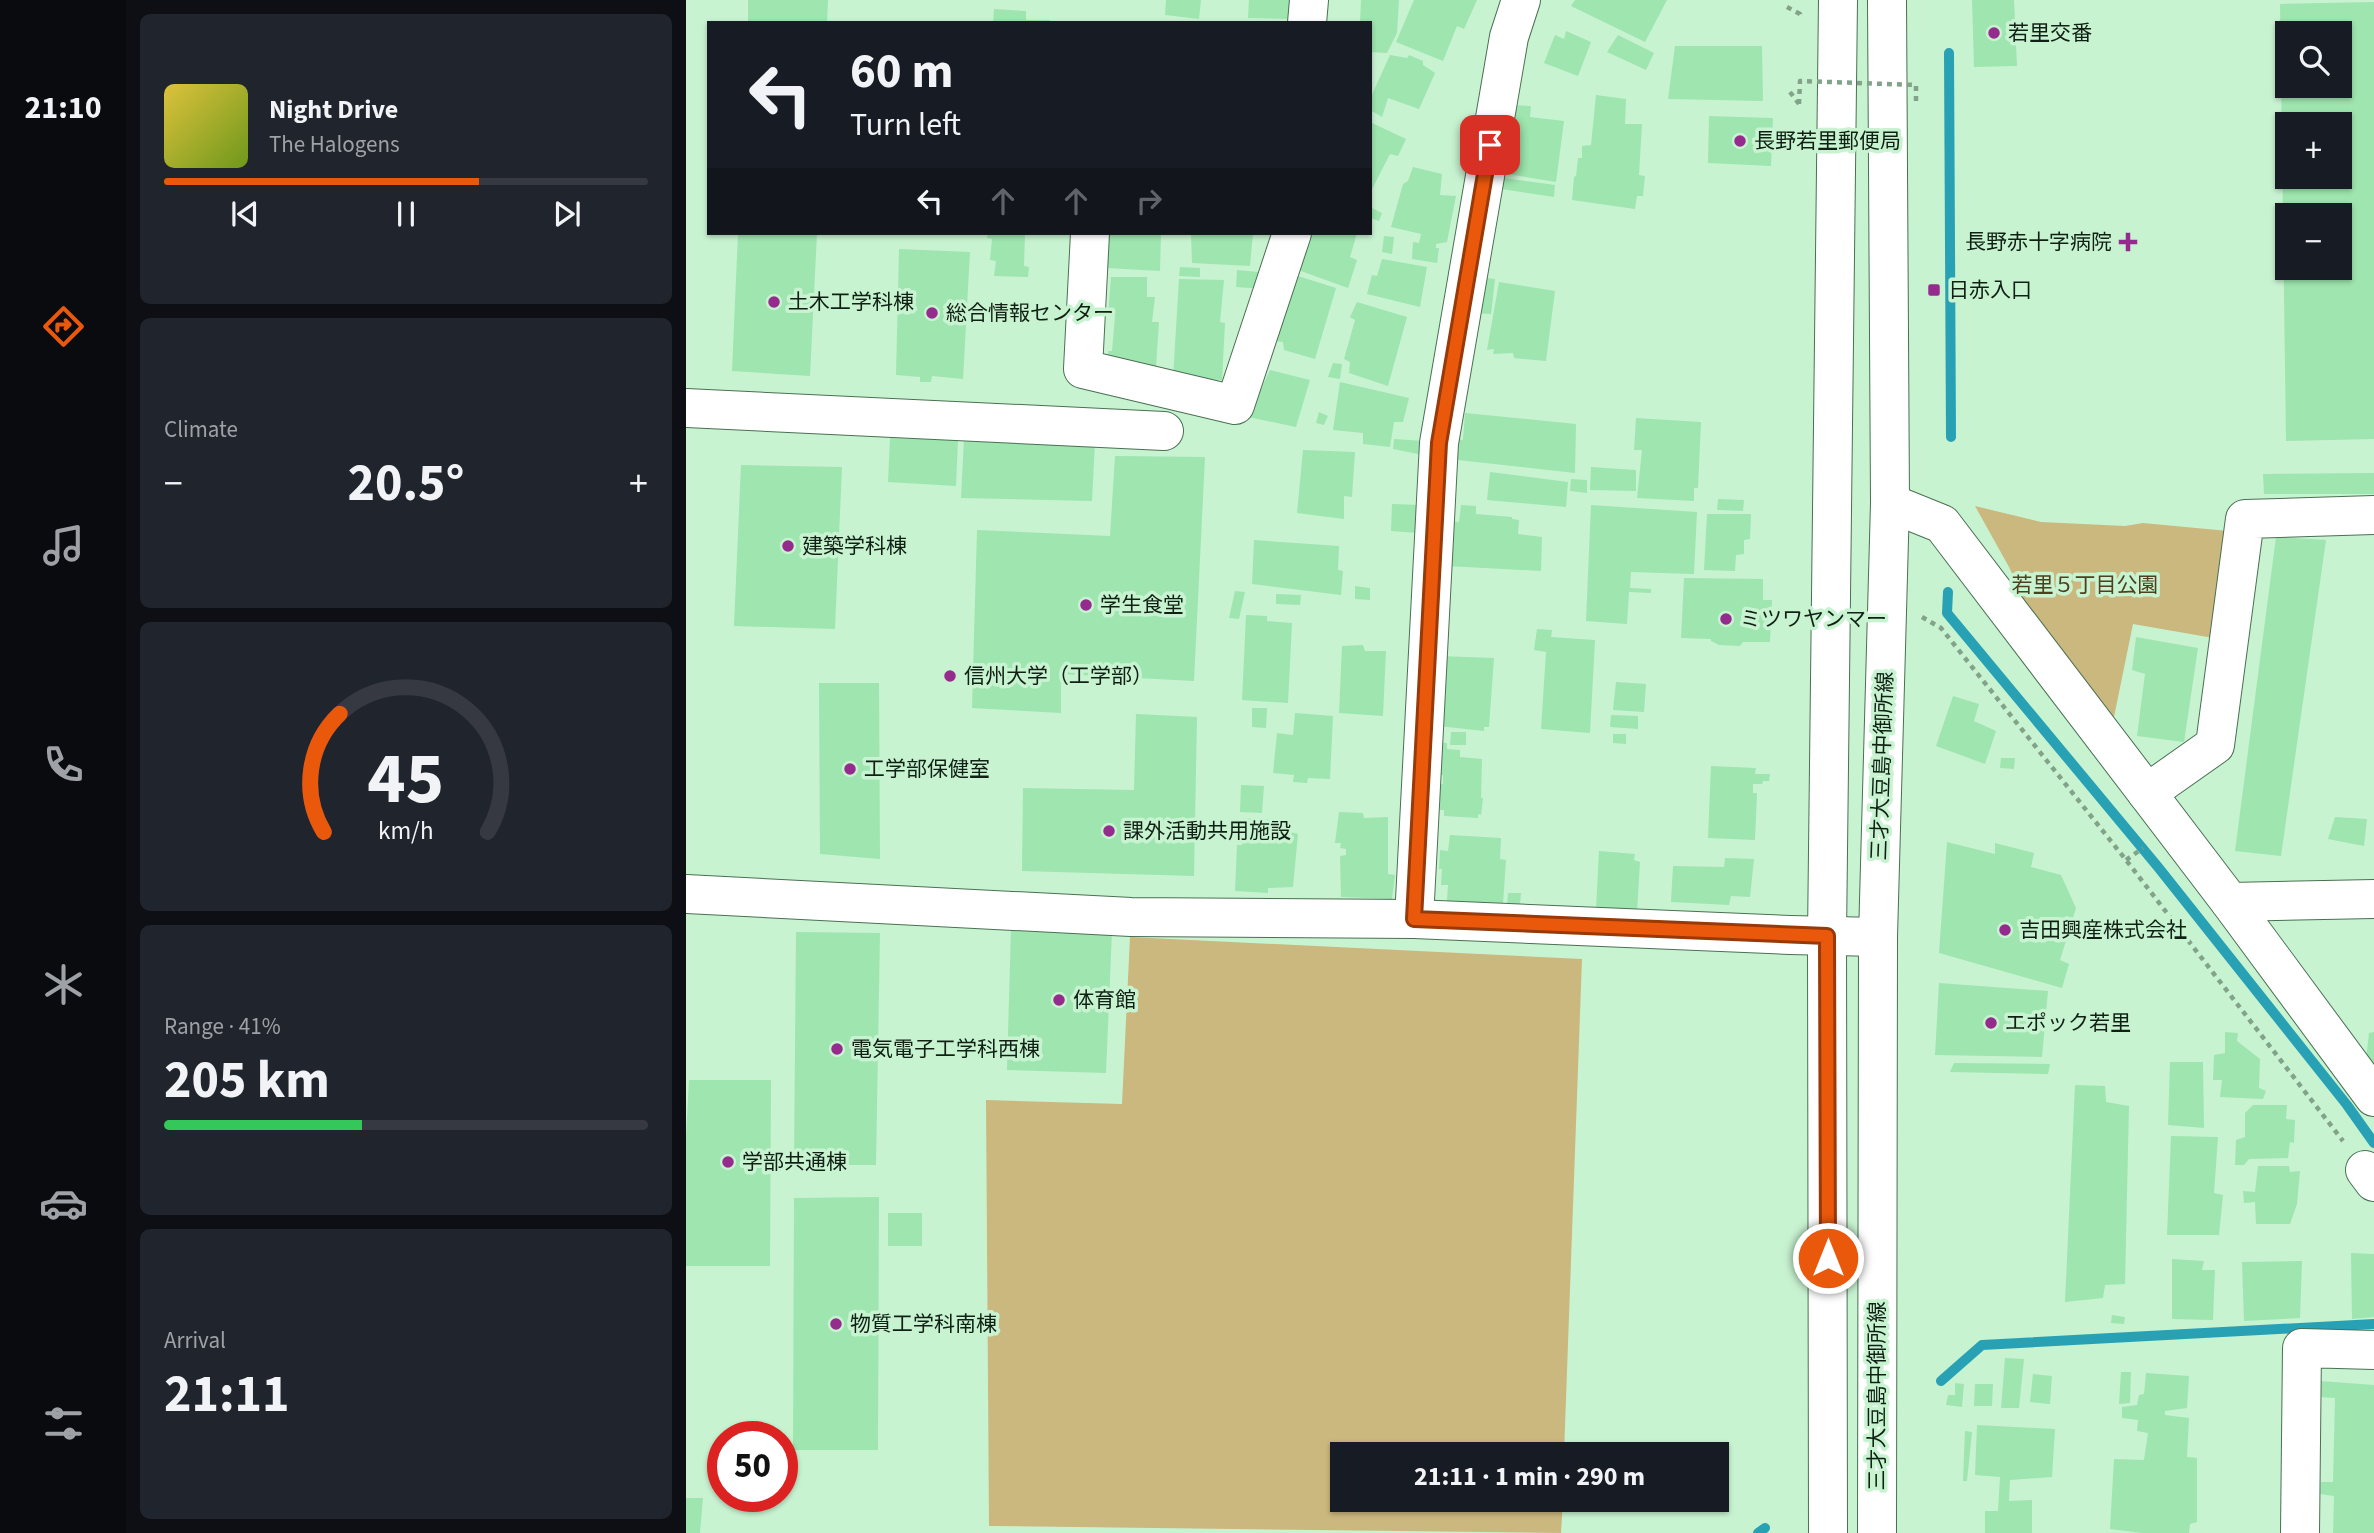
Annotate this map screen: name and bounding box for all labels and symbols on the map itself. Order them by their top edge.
place label: 若里交番 [2008,18,2092,48]
marker: 若里交番 [1986,25,2002,41]
pin [1460,115,1520,175]
place label: 長野若里郵便局 [1754,126,1901,156]
marker: 長野若里郵便局 [1732,133,1748,149]
place label: 長野赤十字病院 [1965,227,2112,257]
marker: 長野赤十字病院 [2118,232,2138,252]
place label: 日赤入口 [1948,275,2032,305]
marker: 日赤入口 [1926,282,1942,298]
place label: 土木工学科棟 [788,287,914,317]
marker: 土木工学科棟 [766,294,782,310]
place label: 総合情報センター [946,298,1114,328]
marker: 総合情報センター [924,305,940,321]
place label: 建築学科棟 [802,531,907,561]
marker: 建築学科棟 [780,538,796,554]
park label: 若里５丁目公園 [2012,570,2159,600]
place label: 学生食堂 [1100,590,1184,620]
marker: 学生食堂 [1078,597,1094,613]
place label: ミツワヤンマー [1740,604,1887,634]
marker: ミツワヤンマー [1718,611,1734,627]
place label: 信州大学（工学部） [964,661,1153,691]
marker: 信州大学（工学部） [942,668,958,684]
street label: 三才大豆島中御所線 [1864,671,1900,861]
place label: 工学部保健室 [864,754,990,784]
marker: 工学部保健室 [842,761,858,777]
place label: 課外活動共用施設 [1123,816,1291,846]
marker: 課外活動共用施設 [1101,823,1117,839]
place label: 吉田興産株式会社 [2019,915,2187,945]
marker: 吉田興産株式会社 [1997,922,2013,938]
place label: 体育館 [1073,985,1136,1015]
marker: 体育館 [1051,992,1067,1008]
place label: エポック若里 [2005,1008,2131,1038]
marker: エポック若里 [1983,1015,1999,1031]
place label: 電気電子工学科西棟 [851,1034,1040,1064]
marker: 電気電子工学科西棟 [829,1041,845,1057]
place label: 学部共通棟 [742,1147,847,1177]
marker: 学部共通棟 [720,1154,736,1170]
position arrow [1791,1221,1865,1295]
street label: 三才大豆島中御所線 [1862,1302,1892,1491]
place label: 物質工学科南棟 [850,1309,997,1339]
marker: 物質工学科南棟 [828,1316,844,1332]
speed limit sign: 50 [707,1421,798,1512]

